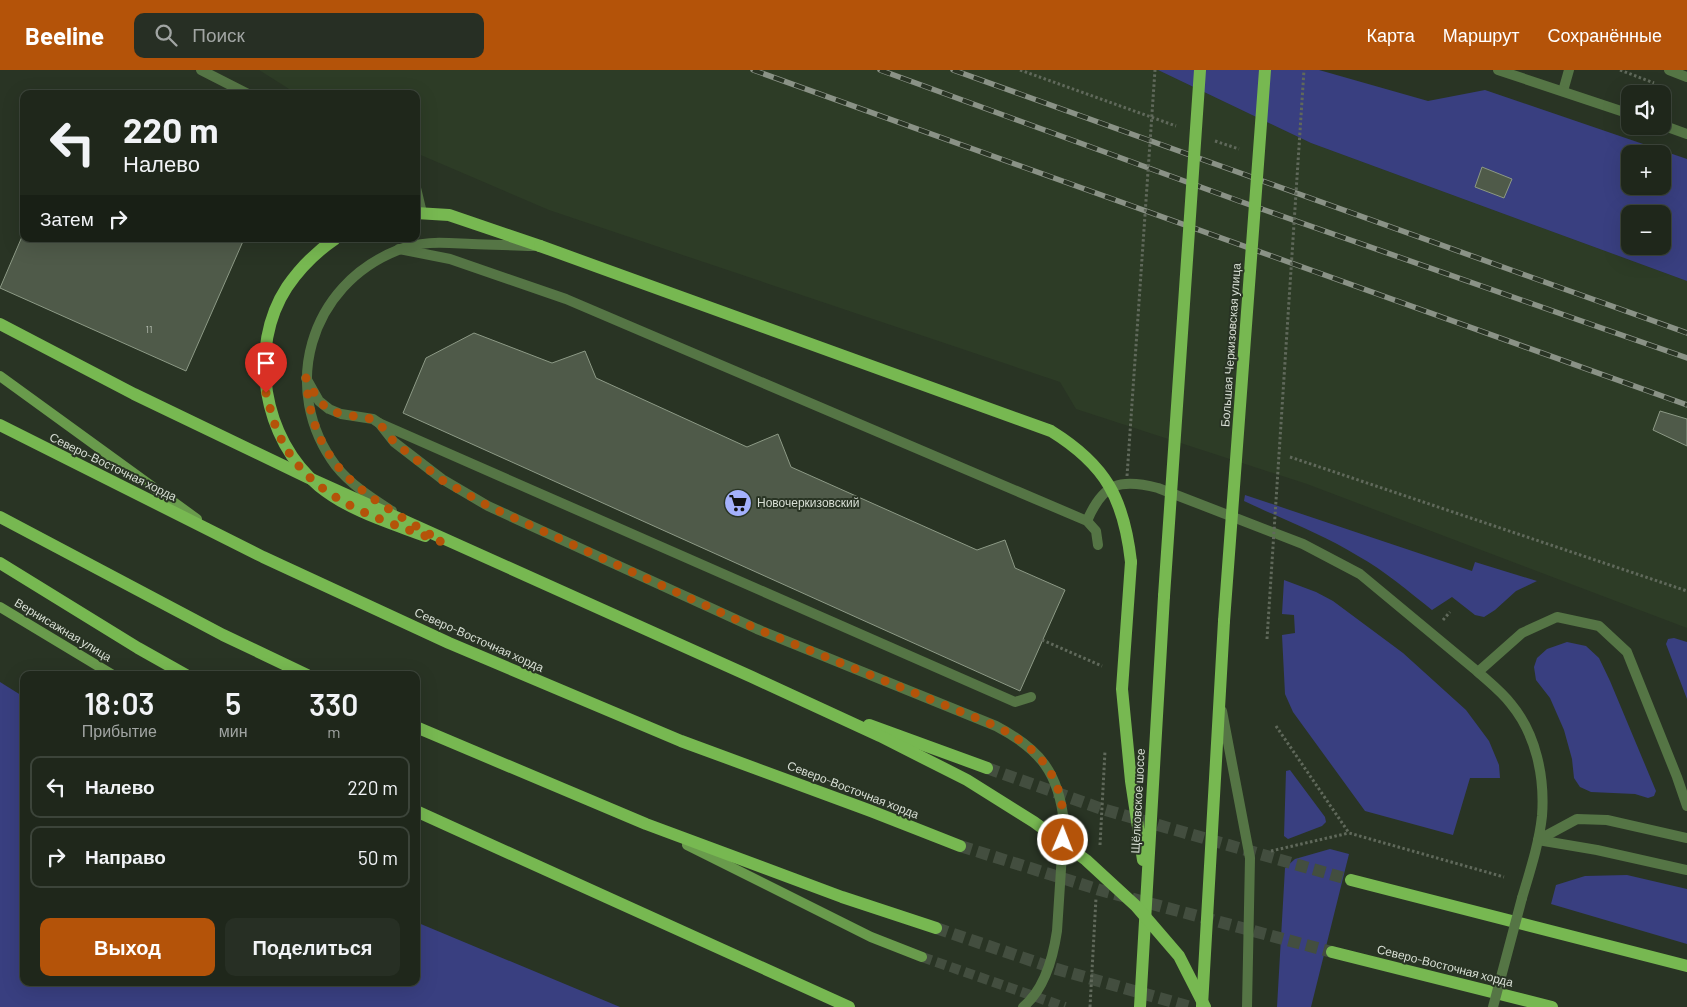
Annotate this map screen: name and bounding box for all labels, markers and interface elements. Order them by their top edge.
search box [134,13,484,58]
text: Beeline [25,21,104,50]
icon: search [152,21,180,49]
text: Поиск [192,23,245,46]
text: Карта [1367,24,1415,46]
text: Маршрут [1443,24,1519,46]
text: Сохранённые [1547,24,1662,46]
map controls [1621,85,1671,255]
button: sound [1621,85,1671,135]
text: 220 m [123,108,218,150]
icon: left [40,110,105,175]
button: + [1621,145,1671,195]
text: Налево [123,150,200,176]
icon: right [104,205,132,233]
button: − [1621,205,1671,255]
text: Затем [40,207,94,230]
street label: Большая Черкизовская улица [1217,262,1244,427]
house number: 11 [145,323,153,335]
pin [245,342,287,393]
icon: arrive [252,349,280,377]
street label: Северо-Восточная хорда [47,429,180,504]
supermarket icon: Новочеркизовский [723,488,753,518]
place label: Новочеркизовский [757,495,859,510]
street label: Вернисажная улица [12,595,115,665]
street label: Северо-Восточная хорда [412,604,546,675]
text: 18:03 [84,685,154,721]
text: 5 [225,685,241,721]
text: 330 [309,686,358,722]
text: Прибытие [82,721,157,740]
text: мин [219,721,248,740]
text: m [327,722,340,741]
street label: Щёлковское шоссе [1127,748,1148,854]
street label: Северо-Восточная хорда [785,757,921,822]
icon: left [42,773,70,801]
text: Налево [85,775,155,798]
text: 220 m [347,776,398,799]
position arrow [1036,813,1088,865]
icon: right [42,843,70,871]
text: Направо [85,845,166,868]
text: 50 m [358,846,398,869]
button: Выход [40,918,215,976]
button: Поделиться [225,918,400,976]
street label: Северо-Восточная хорда [1375,941,1515,990]

